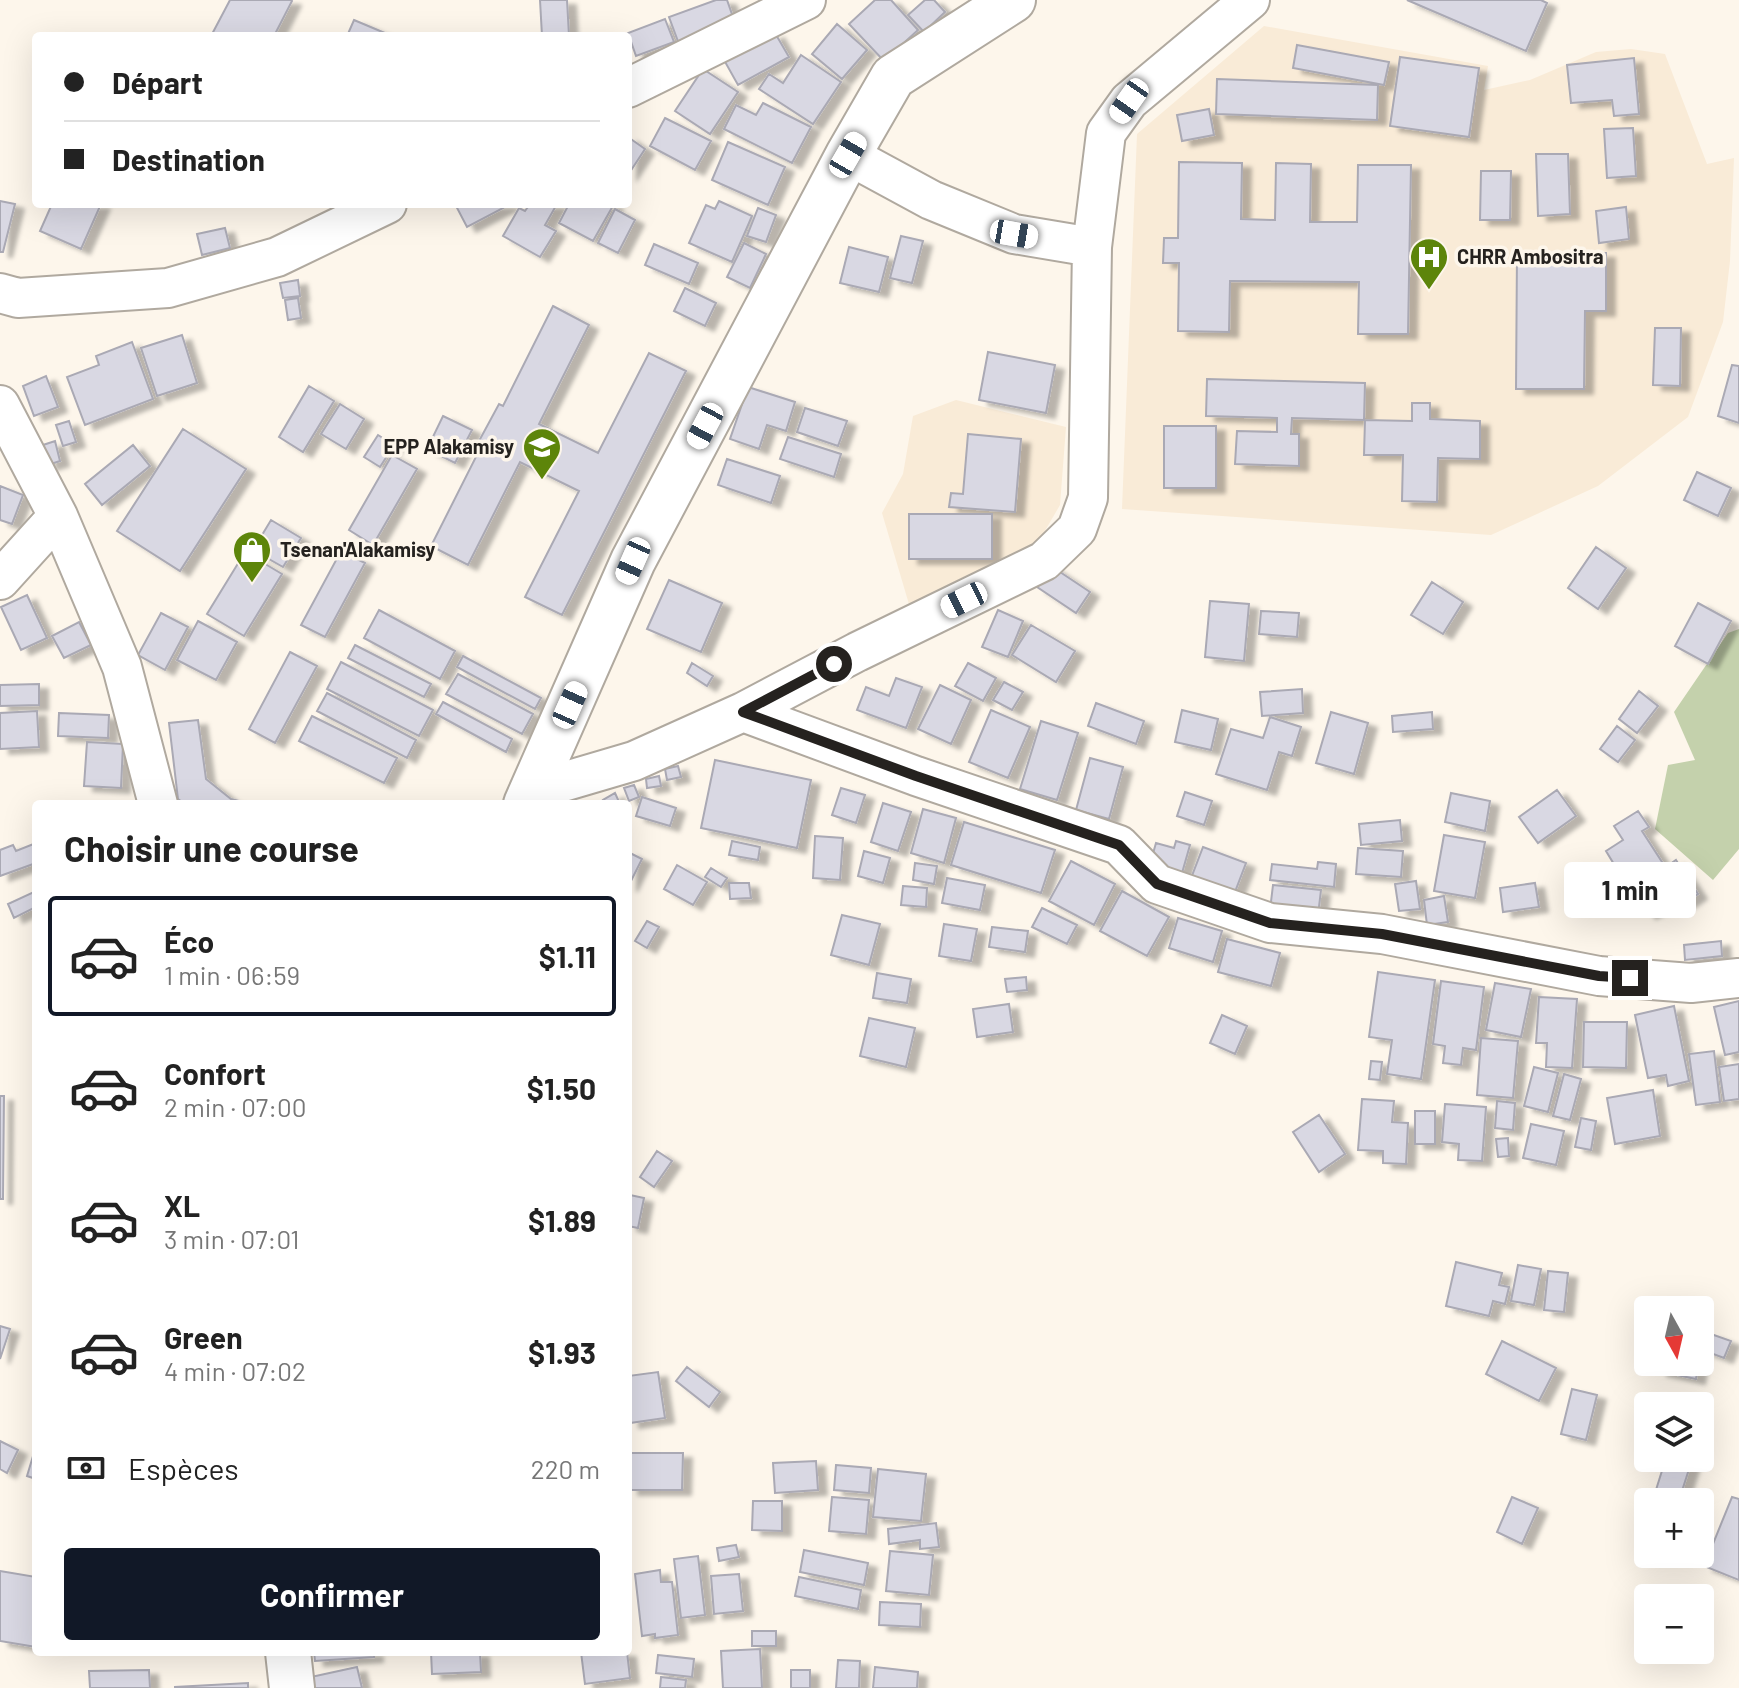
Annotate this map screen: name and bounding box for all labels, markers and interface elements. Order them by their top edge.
text: Départ [112,64,203,100]
car [1105,74,1153,128]
car [826,128,870,182]
text: Destination [112,141,265,177]
car [988,218,1040,250]
hospital icon: CHRR Ambositra [1408,236,1450,291]
place label: CHRR Ambositra [1457,244,1604,268]
car [683,399,727,453]
school or university icon: EPP Alakamisy [521,426,563,481]
place label: EPP Alakamisy [384,434,514,458]
shop icon: Tsenan'Alakamisy [231,529,273,584]
car [612,534,654,588]
place label: Tsenan'Alakamisy [280,537,435,561]
car [937,579,991,621]
route start [816,646,852,682]
car [549,678,591,732]
text: Choisir une course [64,826,359,869]
callout: 1 min [1564,862,1696,918]
text: 1 min [1602,874,1658,905]
icon: car [68,920,140,992]
text: Éco [164,923,214,959]
text: $1.11 [539,938,596,974]
text: 1 min · 06:59 [164,959,300,990]
route end [1612,960,1648,996]
icon: car [68,1052,140,1124]
text: Confort [164,1055,266,1091]
text: $1.50 [527,1070,596,1106]
text: 2 min · 07:00 [164,1091,306,1122]
icon: car [68,1184,140,1256]
text: XL [164,1187,200,1223]
text: $1.89 [528,1202,596,1238]
text: 3 min · 07:01 [164,1223,299,1254]
north arrow [1634,1296,1714,1376]
map controls [1634,1296,1714,1664]
icon: car [68,1316,140,1388]
text: Green [164,1319,243,1355]
text: $1.93 [528,1334,596,1370]
text: 4 min · 07:02 [164,1355,306,1386]
button: layers [1634,1392,1714,1472]
icon: cash [64,1446,108,1490]
text: Espèces [128,1450,239,1486]
text: 220 m [531,1453,600,1484]
button: + [1634,1488,1714,1568]
button: Confirmer [64,1548,600,1640]
button: − [1634,1584,1714,1664]

